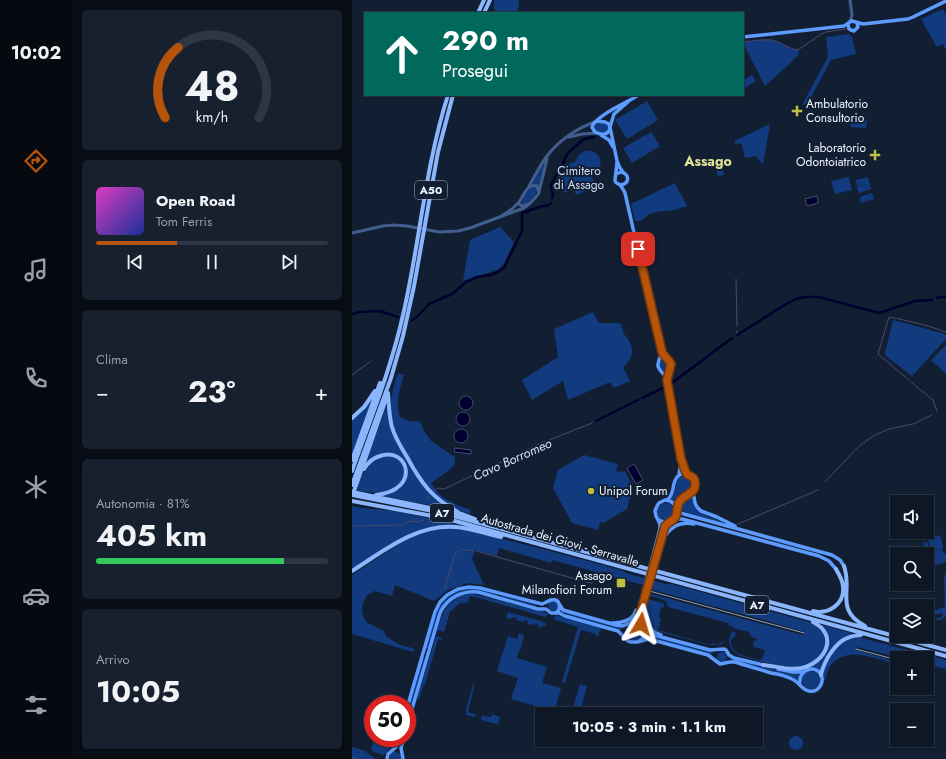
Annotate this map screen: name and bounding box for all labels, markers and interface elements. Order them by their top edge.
text: 290 m [442,20,529,61]
icon: ahead [376,28,428,80]
text: 10:02 [11,40,61,66]
text: 48 [184,56,240,117]
text: Prosegui [442,58,508,84]
place label: Ambulatorio Consultorio [806,95,869,127]
marker: Ambulatorio Consultorio [791,105,803,117]
text: km/h [196,106,228,126]
place label: Laboratorio Odontoiatrico [796,139,866,171]
icon: directions [22,147,50,175]
marker: Laboratorio Odontoiatrico [869,149,881,161]
district label: Assago [683,151,732,171]
park label: Cimitero di Assago [554,162,605,194]
road number: A50 [415,181,447,199]
text: Open Road [156,190,235,212]
text: Tom Ferris [156,212,212,231]
pin [621,232,655,266]
icon: arrive [627,238,649,260]
icon: previous [124,251,146,273]
icon: pause [201,251,223,273]
icon: next [278,251,300,273]
icon: music [22,256,50,284]
text: Clima [96,350,128,369]
icon: phone [22,364,50,392]
text: 23° [188,370,235,413]
text: − [96,376,109,408]
text: + [314,376,328,408]
water label: Cavo Borromeo [470,434,555,485]
icon: climate [22,473,50,501]
place label: Unipol Forum [599,482,668,500]
marker: Unipol Forum [586,486,596,496]
text: Autonomia · 81% [96,494,189,513]
map controls [890,495,934,747]
button: sound [890,495,934,539]
road number: A7 [430,504,454,522]
street label: Autostrada dei Giovi - Serravalle [479,509,641,571]
text: 405 km [96,514,207,557]
button: search [890,547,934,591]
place label: Assago Milanofiori Forum [522,567,612,599]
marker: Assago Milanofiori Forum [615,577,627,589]
icon: car [22,582,50,610]
road number: A7 [745,596,769,614]
button: layers [890,599,934,643]
position arrow [620,603,662,645]
text: Arrivo [96,650,130,669]
button: + [890,651,934,695]
text: 10:05 [96,670,180,713]
icon: filters [22,691,50,719]
speed limit sign: 50 [364,695,416,747]
button: − [890,703,934,747]
text: 10:05 · 3 min · 1.1 km [572,716,726,738]

